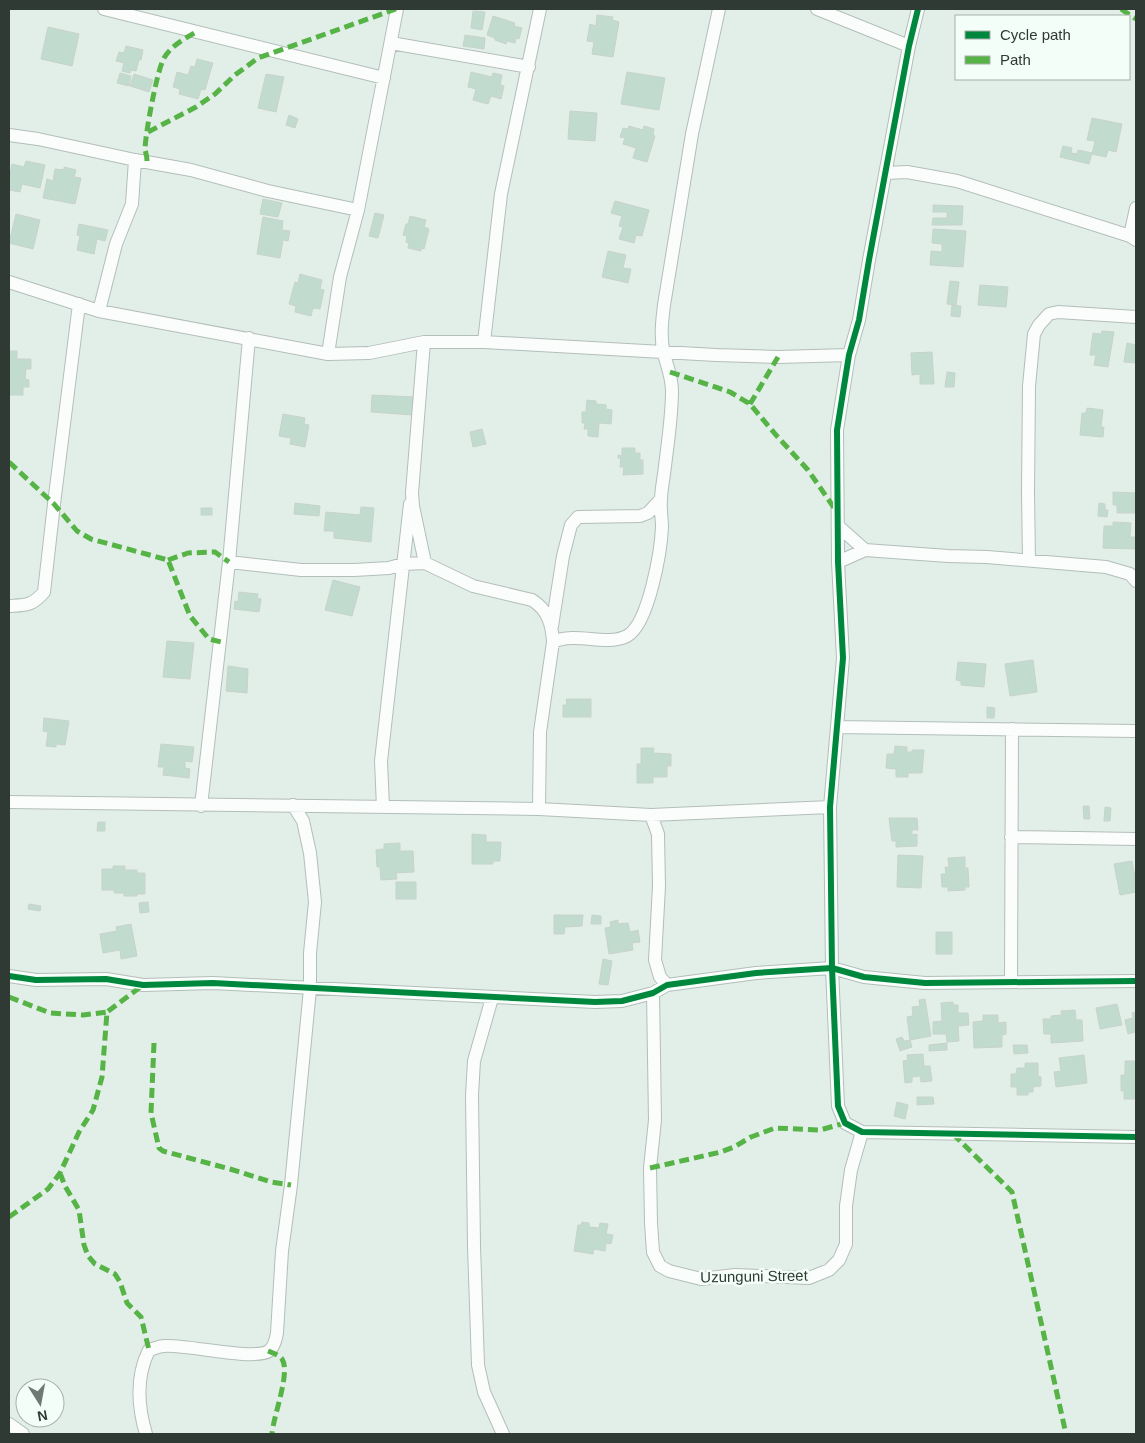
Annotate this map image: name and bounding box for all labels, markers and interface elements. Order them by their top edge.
legend [955,15,1130,80]
text: Cycle path [1000,26,1071,43]
text: Path [1000,51,1031,68]
street label: Uzunguni Street [700,1267,809,1285]
north arrow [15,1378,65,1428]
text: N [36,1407,49,1425]

